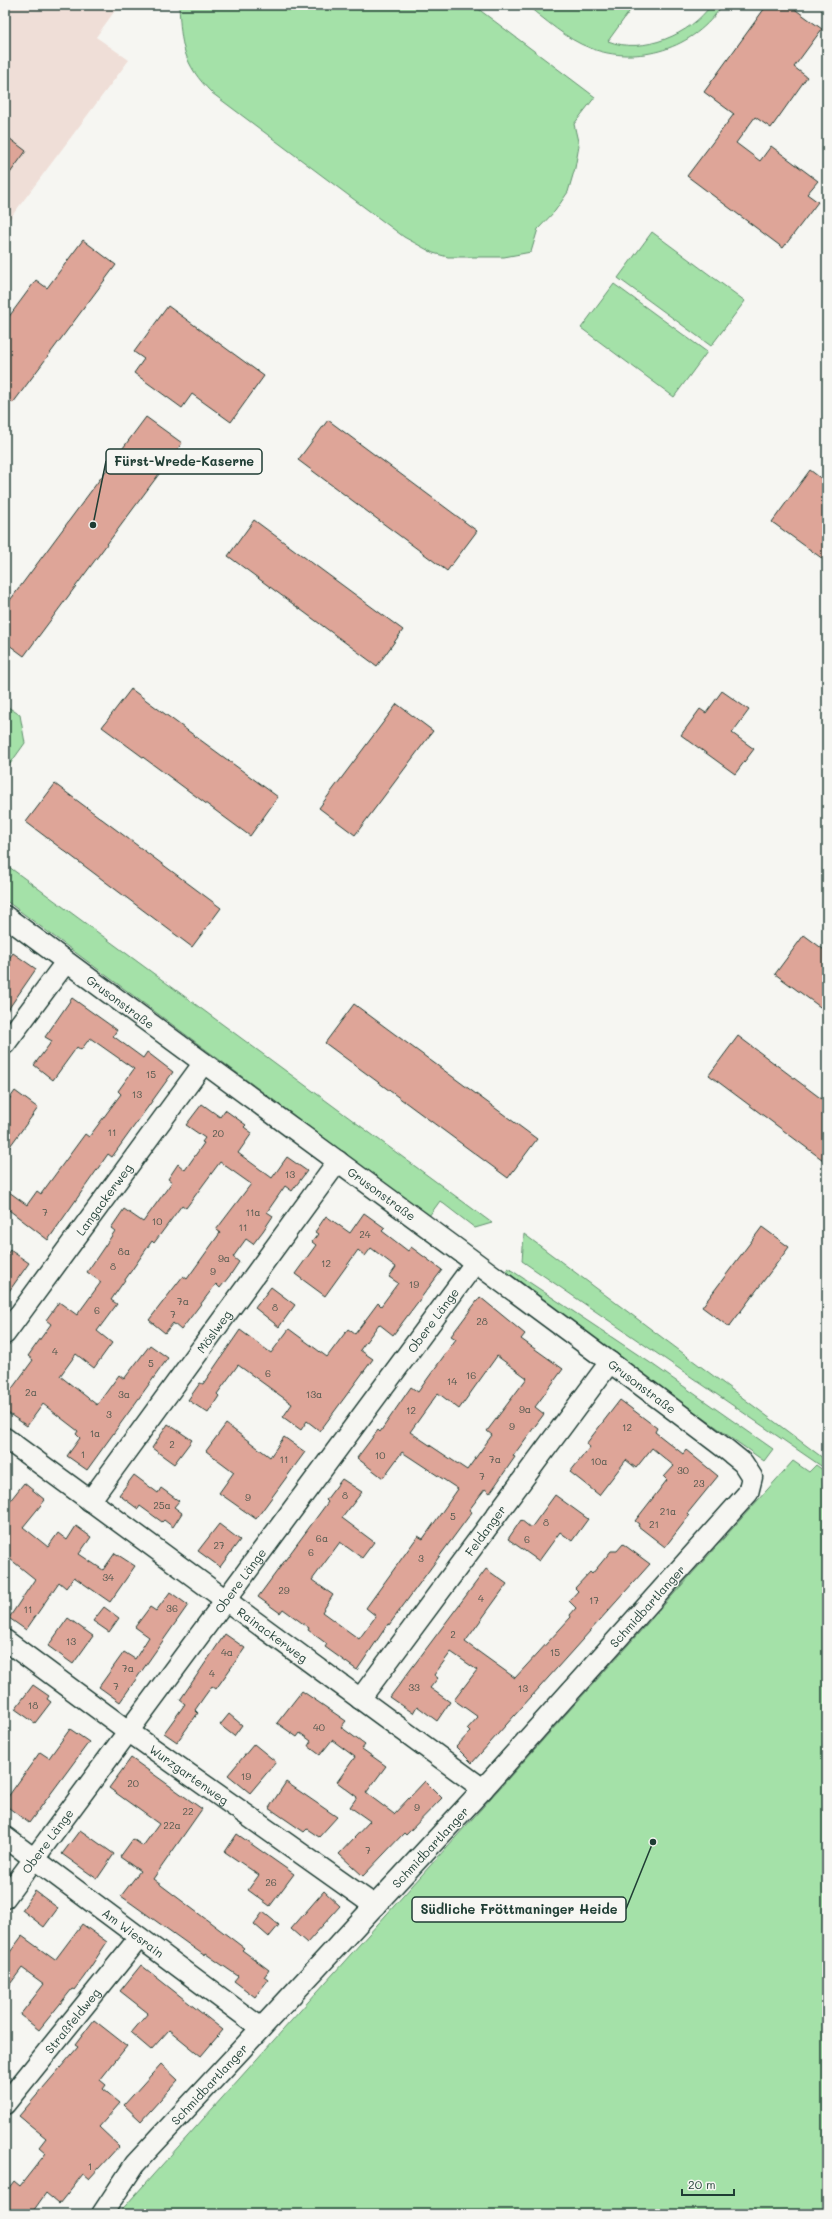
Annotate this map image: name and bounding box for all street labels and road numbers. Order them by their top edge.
street label: Grusonstraße [83,971,158,1032]
street label: Langackerweg [72,1160,136,1239]
street label: Grusonstraße [344,1163,419,1224]
street label: Obere Länge [403,1284,462,1356]
street label: Möslweg [193,1307,235,1356]
street label: Grusonstraße [605,1356,679,1417]
street label: Feldanger [461,1502,509,1559]
street label: Obere Länge [211,1545,269,1616]
street label: Schmidbartlanger [606,1561,688,1651]
street label: Rainackerweg [234,1603,311,1666]
street label: Wurzgartenweg [146,1741,232,1808]
street label: Schmidbartlanger [388,1803,472,1891]
street label: Obere Länge [18,1805,77,1877]
street label: Am Wiesrain [99,1904,167,1961]
street label: Straßfeldweg [41,1985,103,2057]
street label: Schmidbartlanger [167,2040,251,2128]

